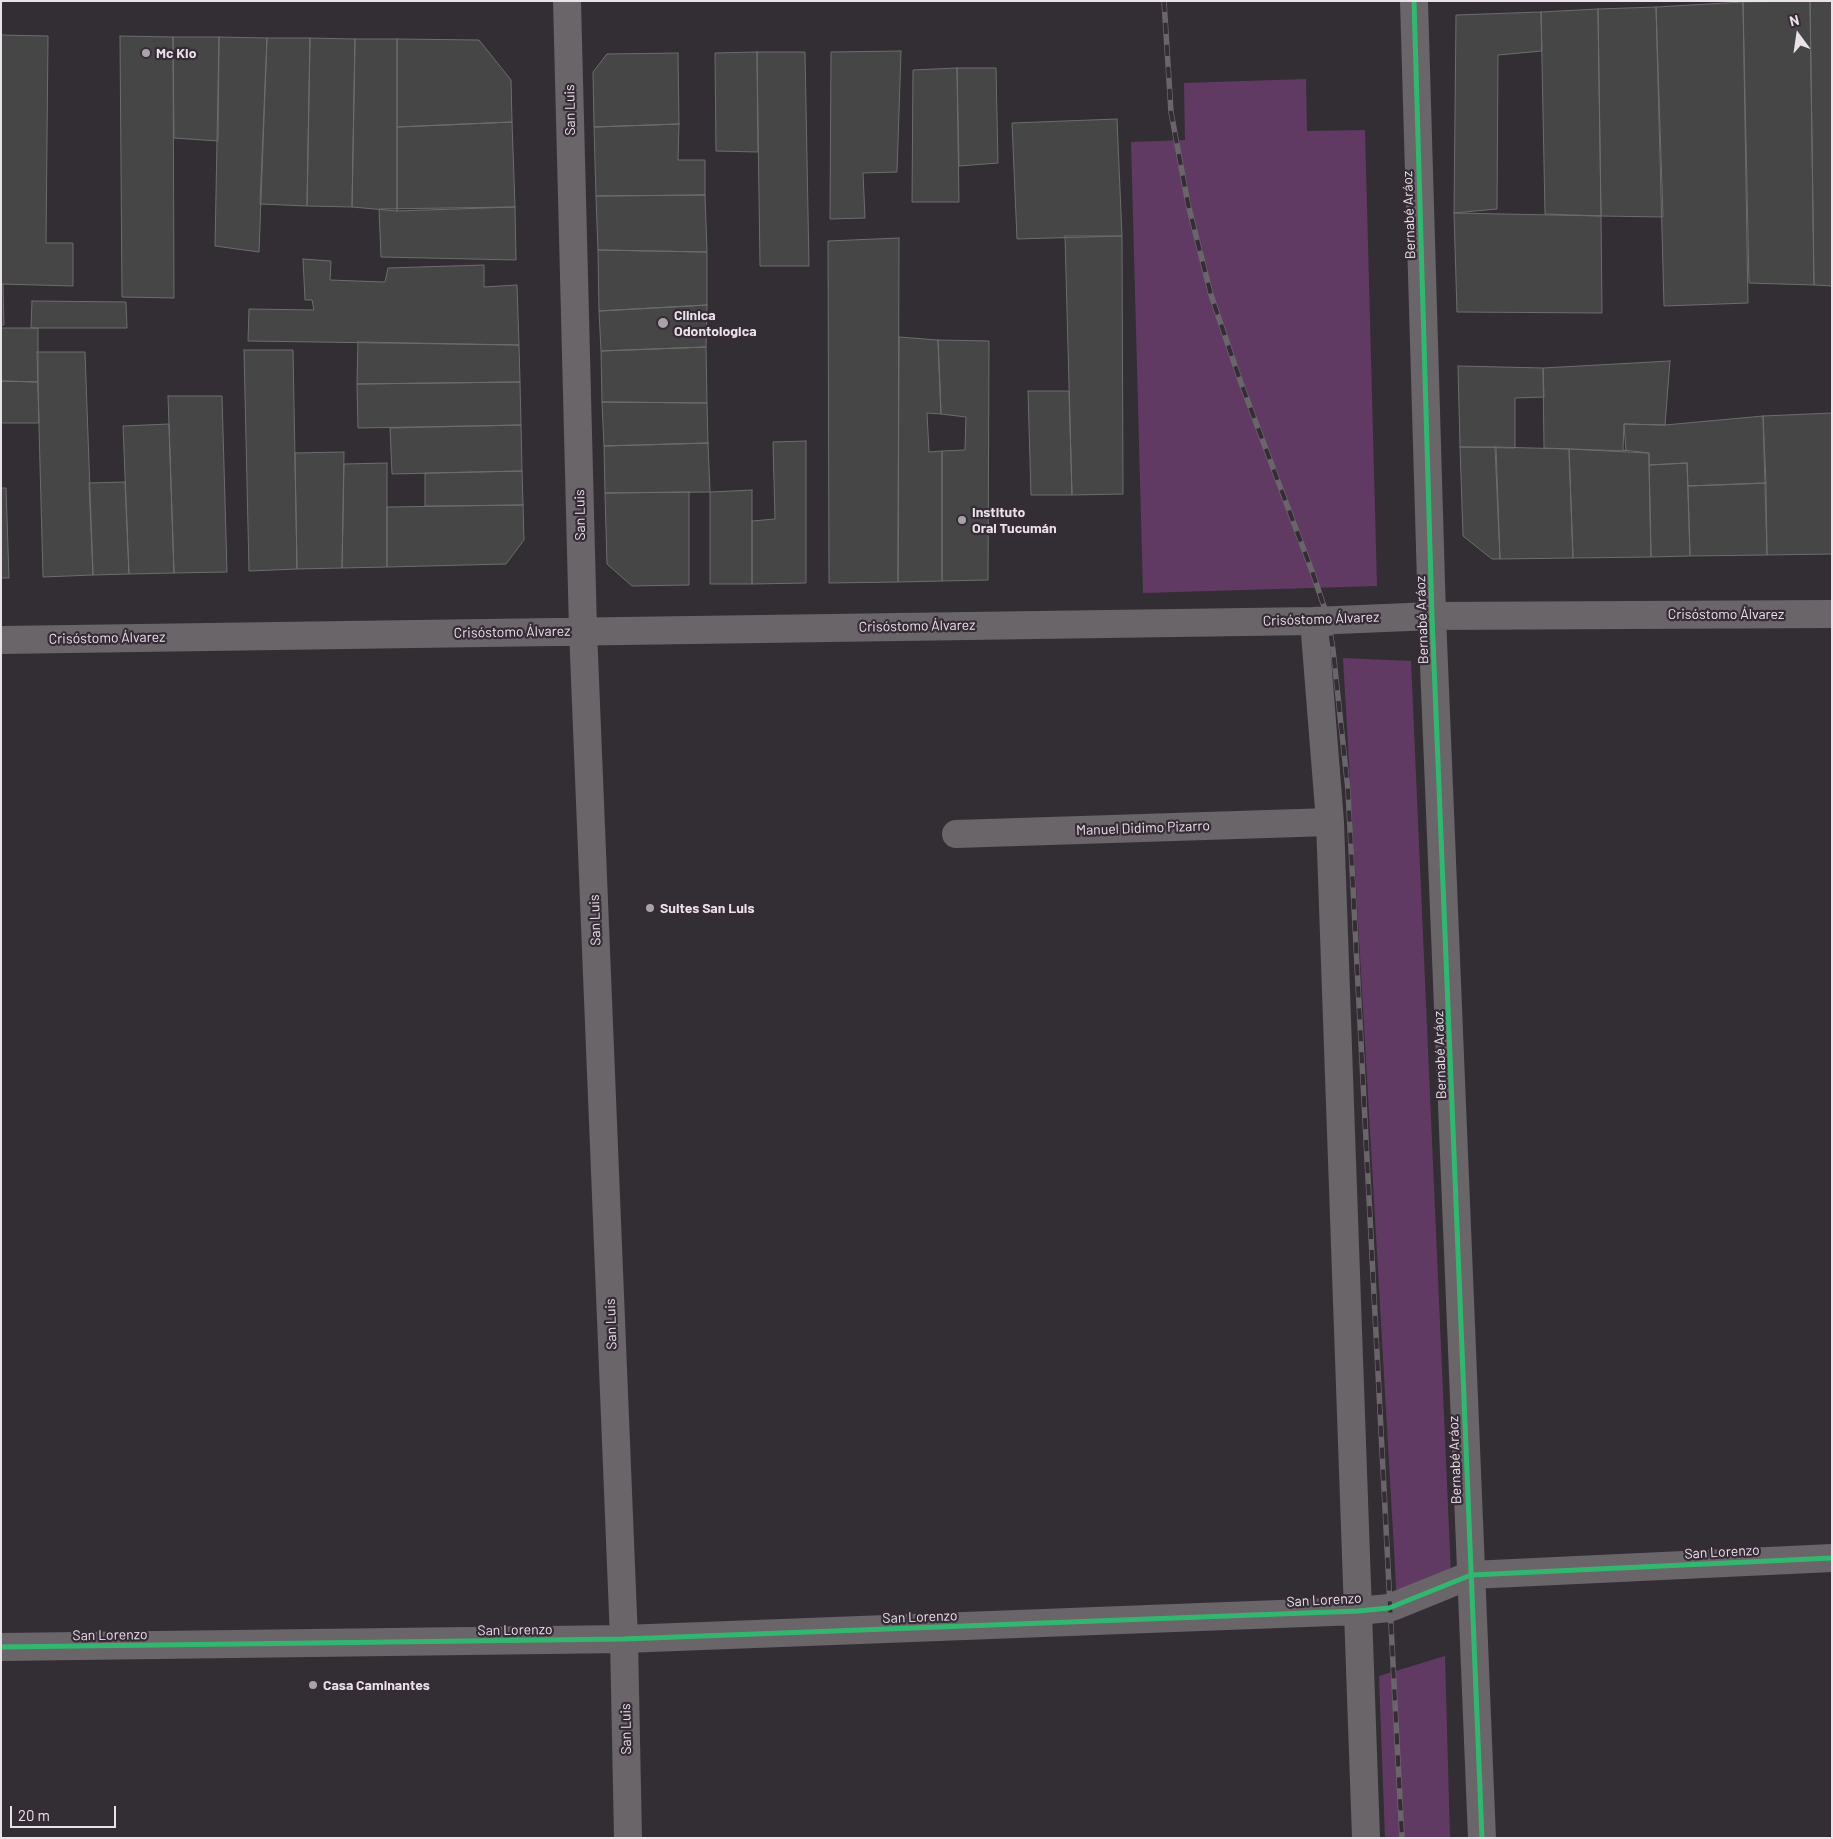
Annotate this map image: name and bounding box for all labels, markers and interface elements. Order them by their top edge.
north arrow [1773,10,1823,60]
text: N [1788,11,1801,29]
place label: Mc Kio [156,45,196,61]
marker: Mc Kio [140,47,152,59]
street label: San Luis [561,84,579,136]
street label: Bernabé Aráoz [1399,171,1419,259]
place label: Clinica Odontologica [674,307,757,340]
marker: Clinica Odontologica [656,316,670,330]
street label: San Luis [571,489,589,541]
place label: Instituto Oral Tucumán [972,504,1057,536]
marker: Instituto Oral Tucumán [956,514,968,526]
street label: Bernabé Aráoz [1412,576,1432,664]
street label: Crisóstomo Álvarez [1668,606,1784,622]
street label: Crisóstomo Álvarez [1262,609,1380,629]
street label: Crisóstomo Álvarez [859,617,975,635]
street label: Crisóstomo Álvarez [454,623,570,641]
street label: Crisóstomo Álvarez [49,629,165,647]
street label: Manuel Didimo Pizarro [1076,817,1210,839]
street label: San Luis [586,894,604,946]
place label: Suites San Luis [660,900,754,916]
marker: Suites San Luis [644,902,656,914]
street label: Bernabé Aráoz [1430,1011,1450,1099]
street label: San Luis [602,1298,620,1350]
street label: Bernabé Aráoz [1445,1416,1465,1504]
street label: San Lorenzo [1684,1542,1760,1562]
street label: San Lorenzo [1286,1590,1362,1610]
street label: San Lorenzo [882,1607,958,1627]
street label: San Lorenzo [477,1621,553,1639]
street label: San Lorenzo [72,1626,148,1644]
place label: Casa Caminantes [323,1677,430,1693]
marker: Casa Caminantes [307,1679,319,1691]
street label: San Luis [617,1703,635,1755]
scale bar [12,1796,119,1828]
text: 20 m [18,1806,50,1824]

